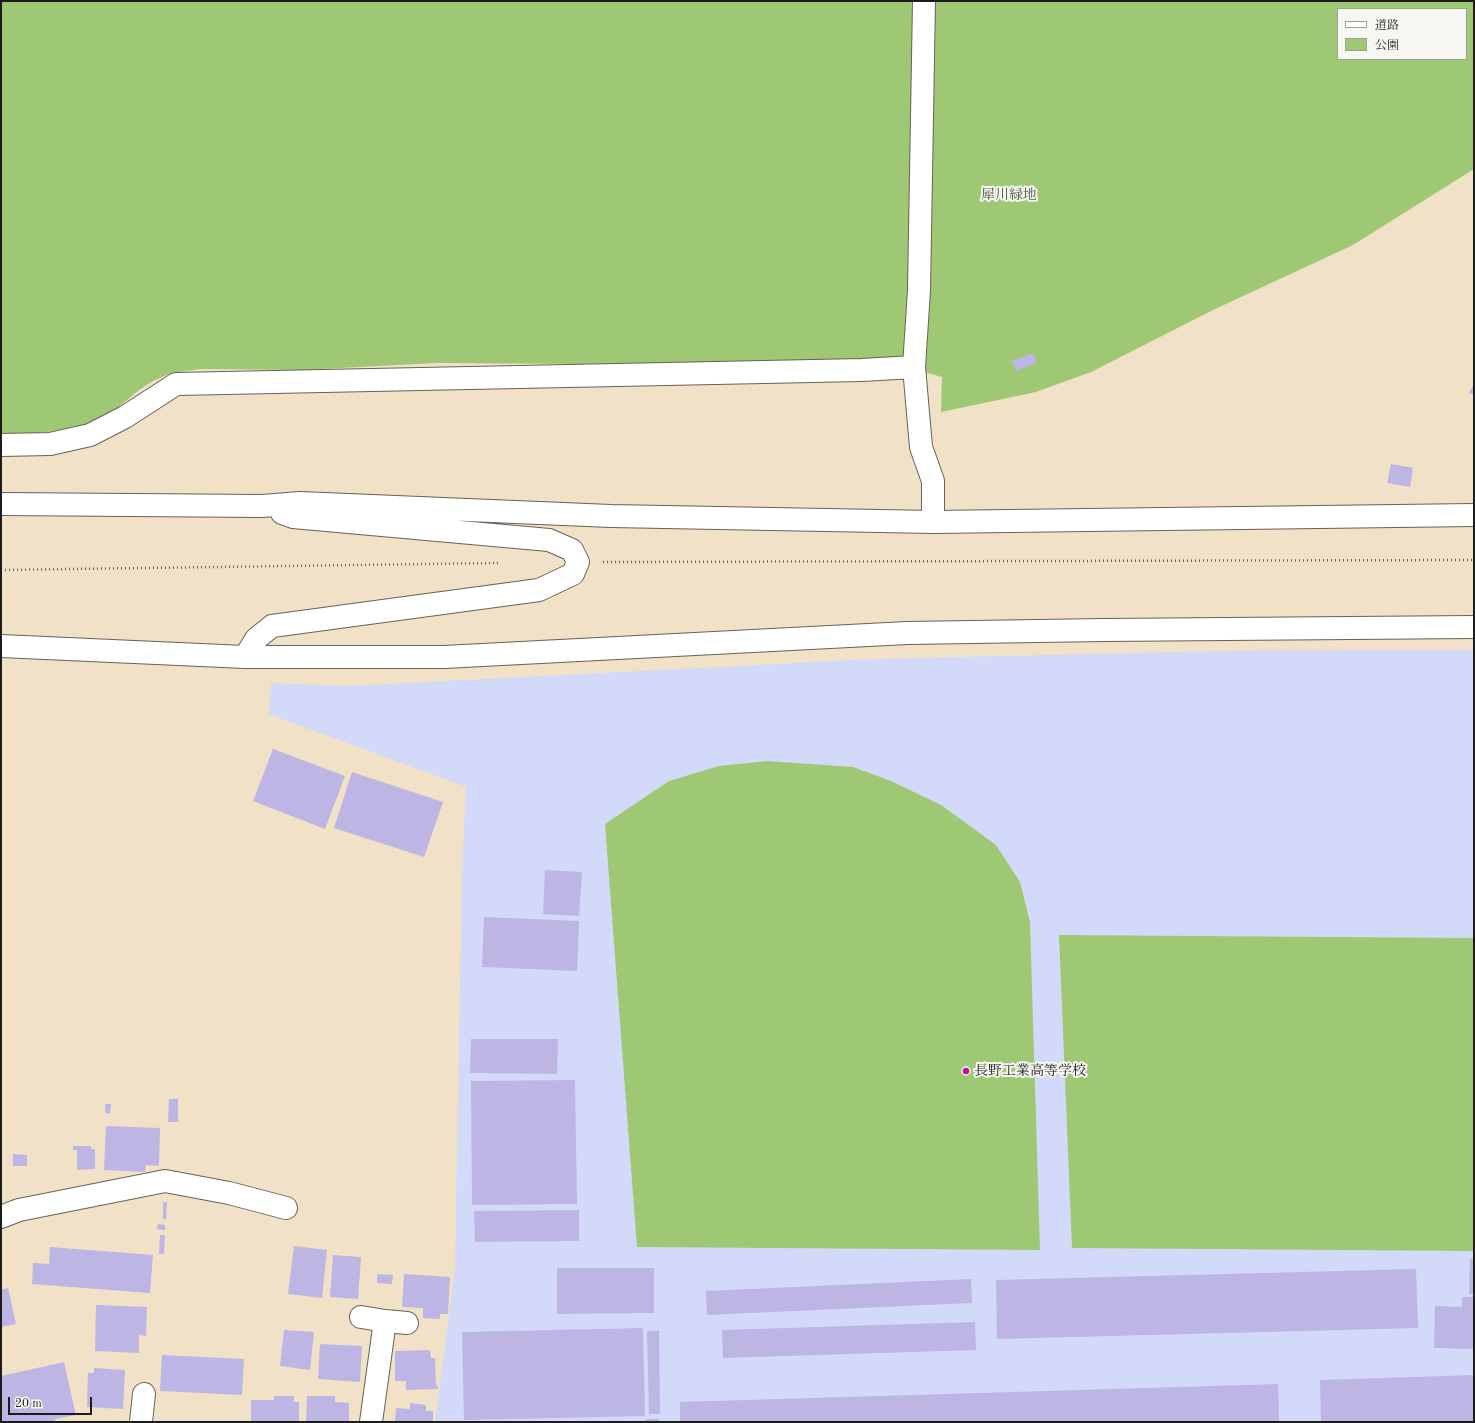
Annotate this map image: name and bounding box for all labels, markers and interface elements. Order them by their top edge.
legend [1337,8,1467,60]
text: 道路 [1375,20,1399,32]
text: 公園 [1375,40,1399,52]
park label: 犀川緑地 [981,187,1037,203]
place label: 長野工業高等学校 [974,1063,1086,1079]
marker: 長野工業高等学校 [961,1066,971,1076]
scale bar [10,1389,94,1415]
text: 20 m [15,1398,42,1410]

